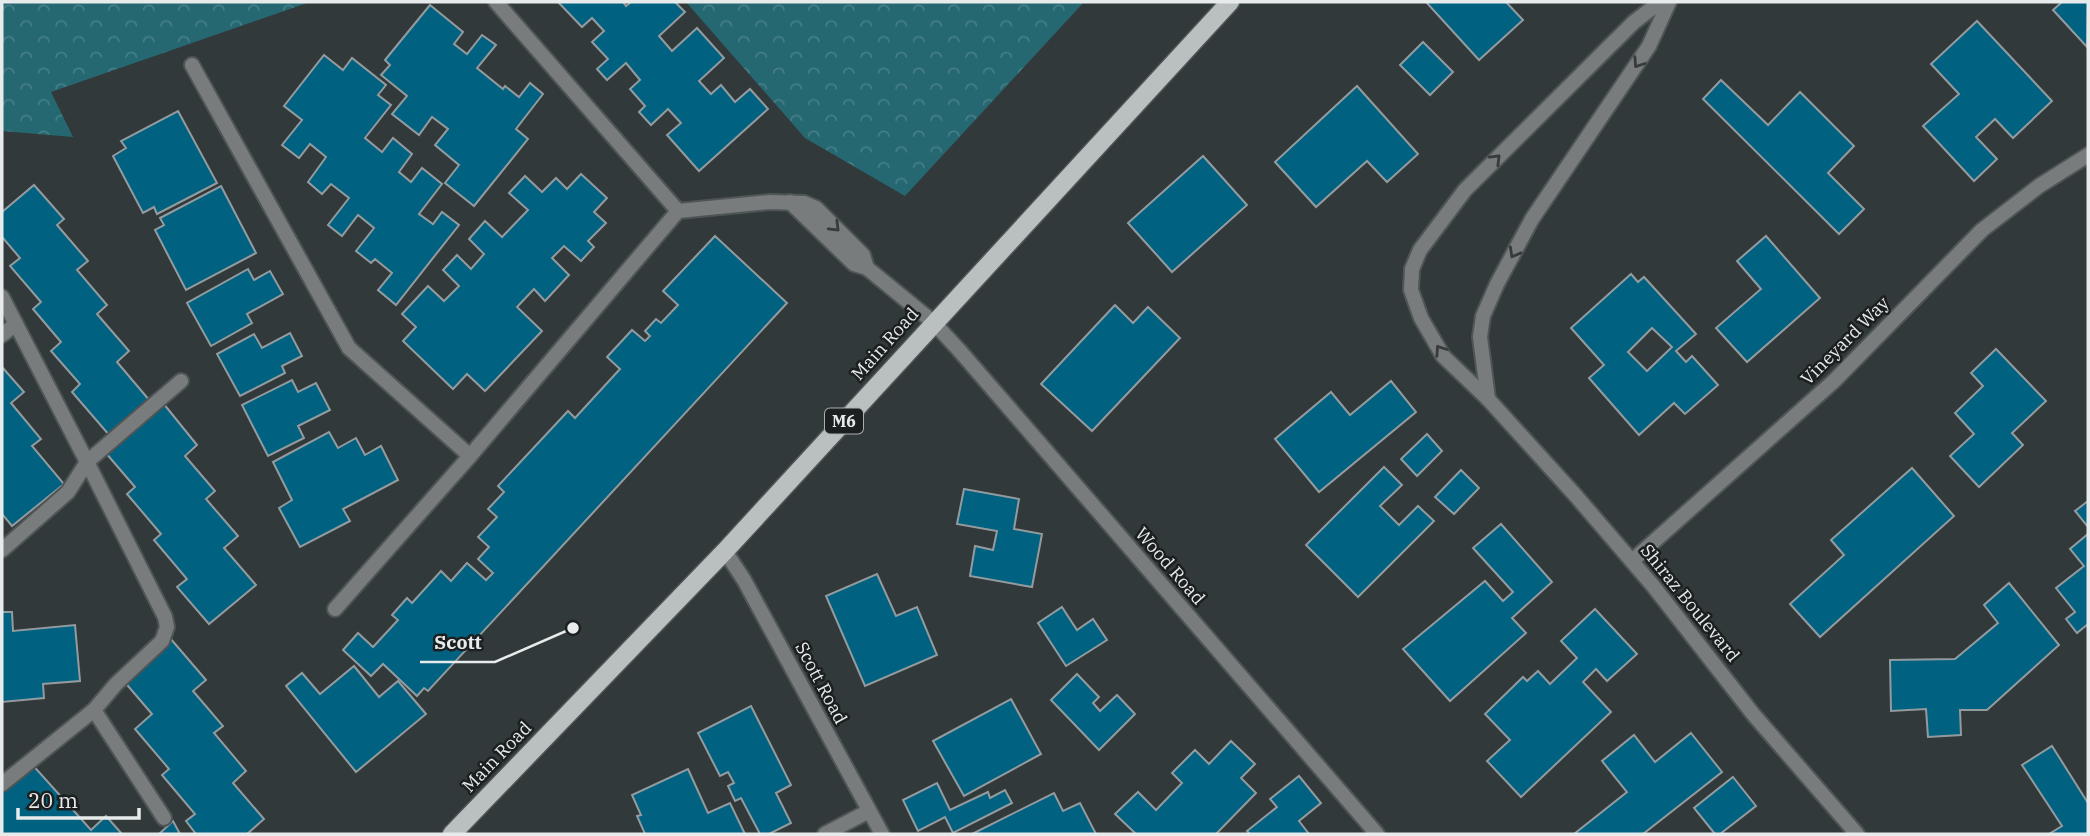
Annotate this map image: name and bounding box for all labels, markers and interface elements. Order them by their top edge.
one-way arrow [1633,55,1646,68]
one-way arrow [1488,155,1501,168]
one-way arrow [826,218,839,231]
one-way arrow [1509,246,1522,258]
street label: Vineyard Way [1795,291,1894,390]
street label: Main Road [846,303,923,385]
one-way arrow [1436,345,1449,358]
road number: M6 [825,408,863,434]
street label: Wood Road [1130,522,1210,609]
street label: Shiraz Boulevard [1636,539,1745,666]
callout: Scott [420,622,495,662]
text: Scott [434,630,482,654]
street label: Scott Road [790,638,853,728]
street label: Main Road [457,716,536,797]
scale bar [18,776,138,820]
text: 20 m [28,786,78,814]

